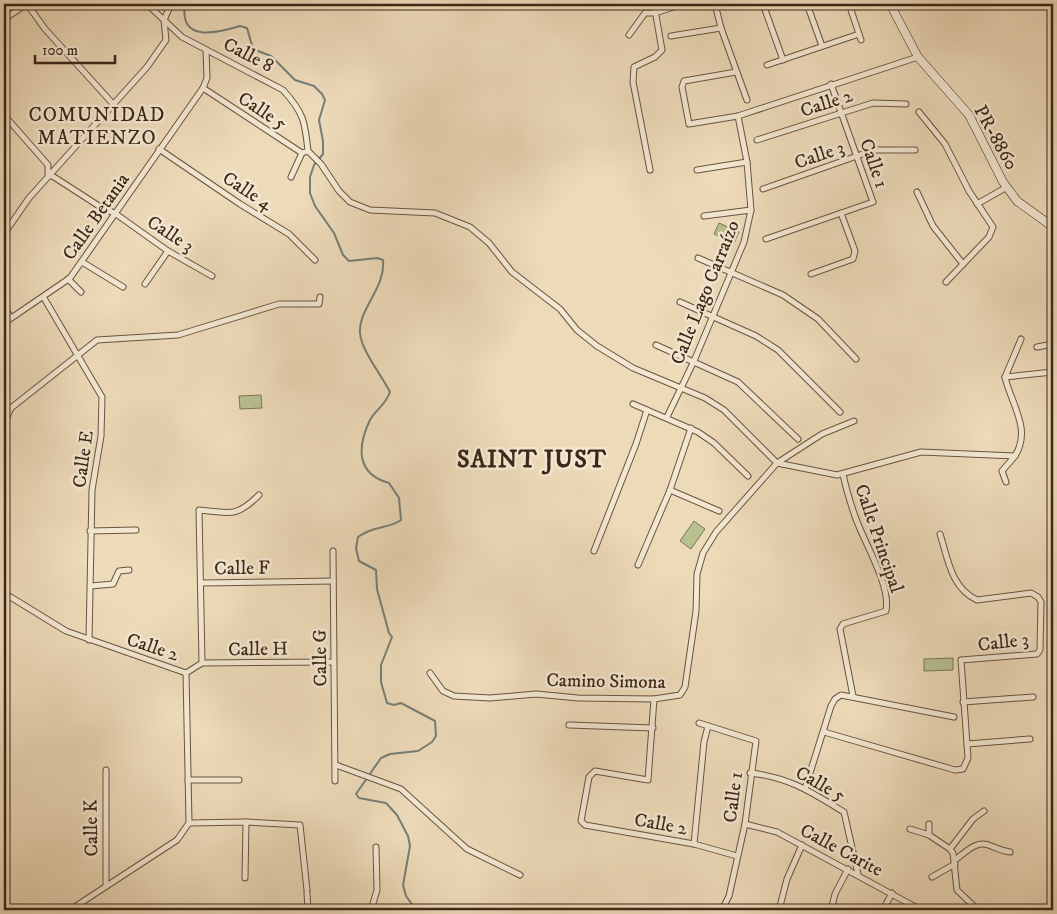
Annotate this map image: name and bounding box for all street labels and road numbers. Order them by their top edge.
street label: Calle 8 [219,33,277,78]
street label: Calle 2 [798,84,856,123]
street label: Calle 5 [234,87,291,136]
street label: PR-8860 [969,101,1023,174]
street label: Calle 3 [792,136,847,175]
street label: Calle 1 [854,136,893,191]
street label: Calle 4 [218,167,277,216]
street label: Calle Betania [58,169,135,265]
street label: Calle 3 [142,211,198,258]
street label: Calle Lago Carraízo [666,217,745,368]
street label: Calle E [68,429,99,489]
street label: Calle Principal [849,481,908,596]
street label: Calle F [214,557,270,580]
street label: Calle 2 [124,628,182,667]
street label: Calle 3 [976,628,1030,657]
street label: Calle G [309,629,332,687]
street label: Calle H [228,637,288,662]
street label: Camino Simona [546,669,666,694]
street label: Calle 5 [791,761,850,808]
street label: Calle 1 [719,770,748,824]
street label: Calle K [79,798,103,857]
street label: Calle 2 [632,809,690,841]
street label: Calle Carite [796,819,887,882]

